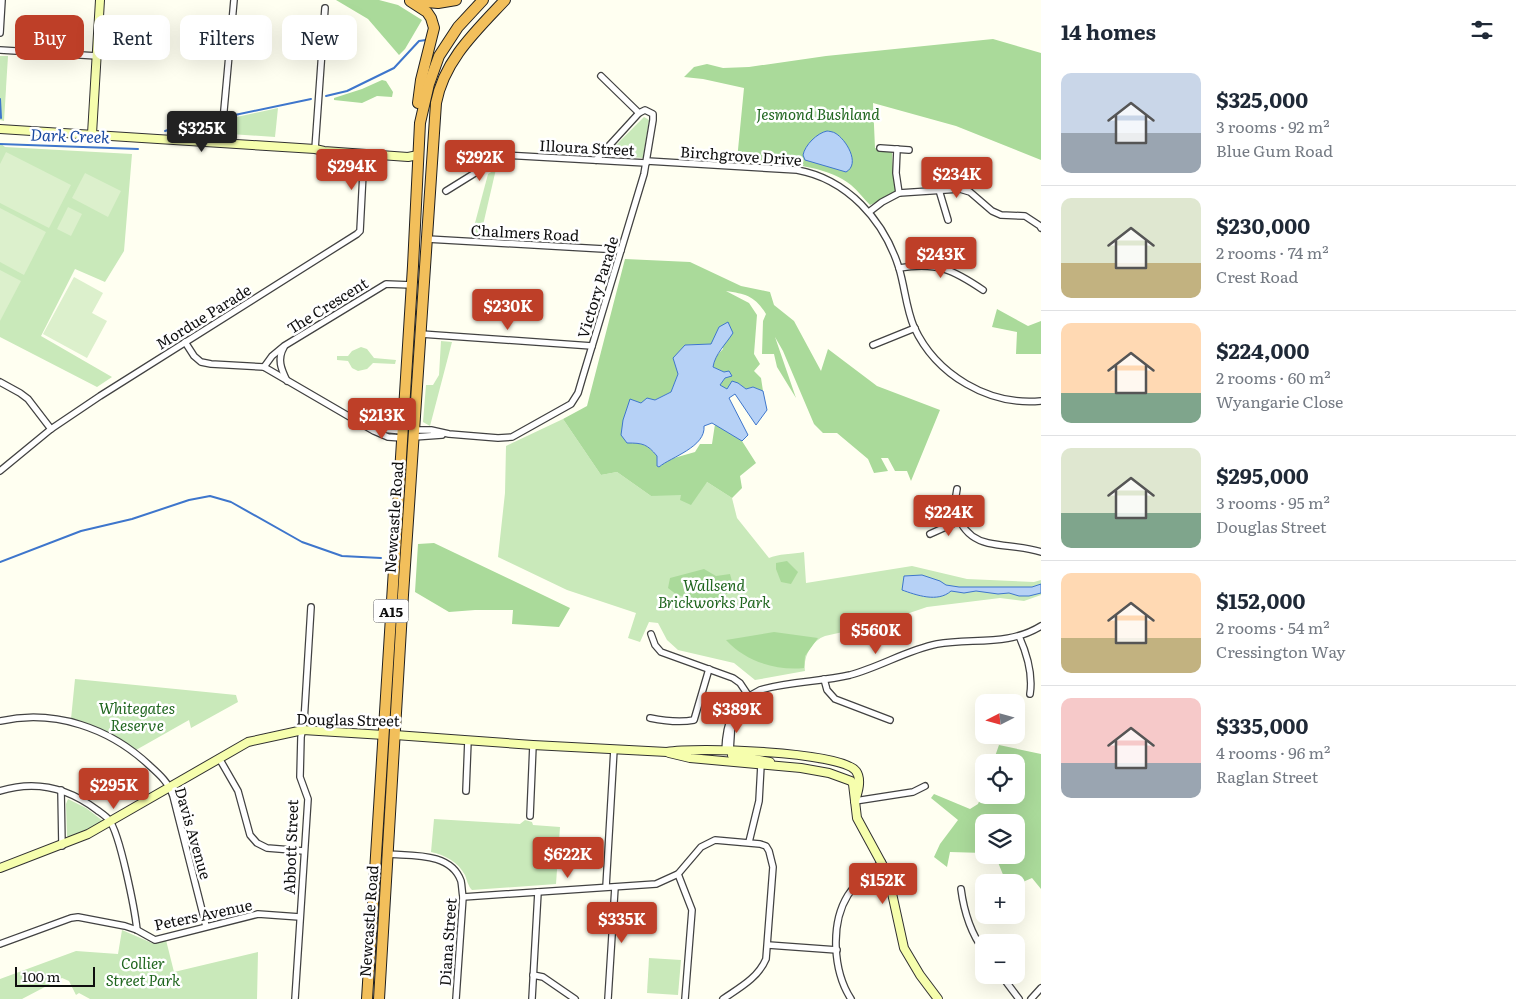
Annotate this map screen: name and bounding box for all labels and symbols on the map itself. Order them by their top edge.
park label: Jesmond Bushland [756,102,880,125]
pin: $325K [167,110,237,153]
water label: Dark Creek [30,122,110,148]
street label: Illoura Street [539,133,635,161]
street label: Birchgrove Drive [679,139,803,171]
pin: $292K [445,140,515,182]
pin: $294K [317,148,387,191]
pin: $234K [922,156,992,199]
street label: Chalmers Road [470,218,580,246]
street label: Victory Parade [571,233,623,341]
pin: $243K [906,236,976,279]
street label: The Crescent [282,271,372,339]
street label: Mordue Parade [151,277,255,354]
pin: $230K [473,288,543,331]
pin: $213K [347,398,417,440]
street label: Newcastle Road [378,460,408,574]
pin: $224K [914,494,984,537]
park label: Wallsend Brickworks Park [658,573,771,613]
road number: A15 [374,600,408,622]
pin: $560K [841,612,911,655]
pin: $389K [702,692,772,734]
north arrow [975,694,1025,744]
park label: Whitegates Reserve [99,696,175,736]
street label: Douglas Street [296,707,400,731]
pin: $295K [79,768,149,810]
street label: Davis Avenue [170,784,218,882]
street label: Abbott Street [277,799,303,895]
pin: $622K [533,836,603,879]
pin: $152K [848,862,918,905]
street label: Newcastle Road [353,864,383,978]
street label: Peters Avenue [152,892,254,936]
street label: Diana Street [432,897,462,987]
pin: $335K [587,902,657,944]
park label: Collier Street Park [106,951,181,991]
scale bar [15,964,95,987]

